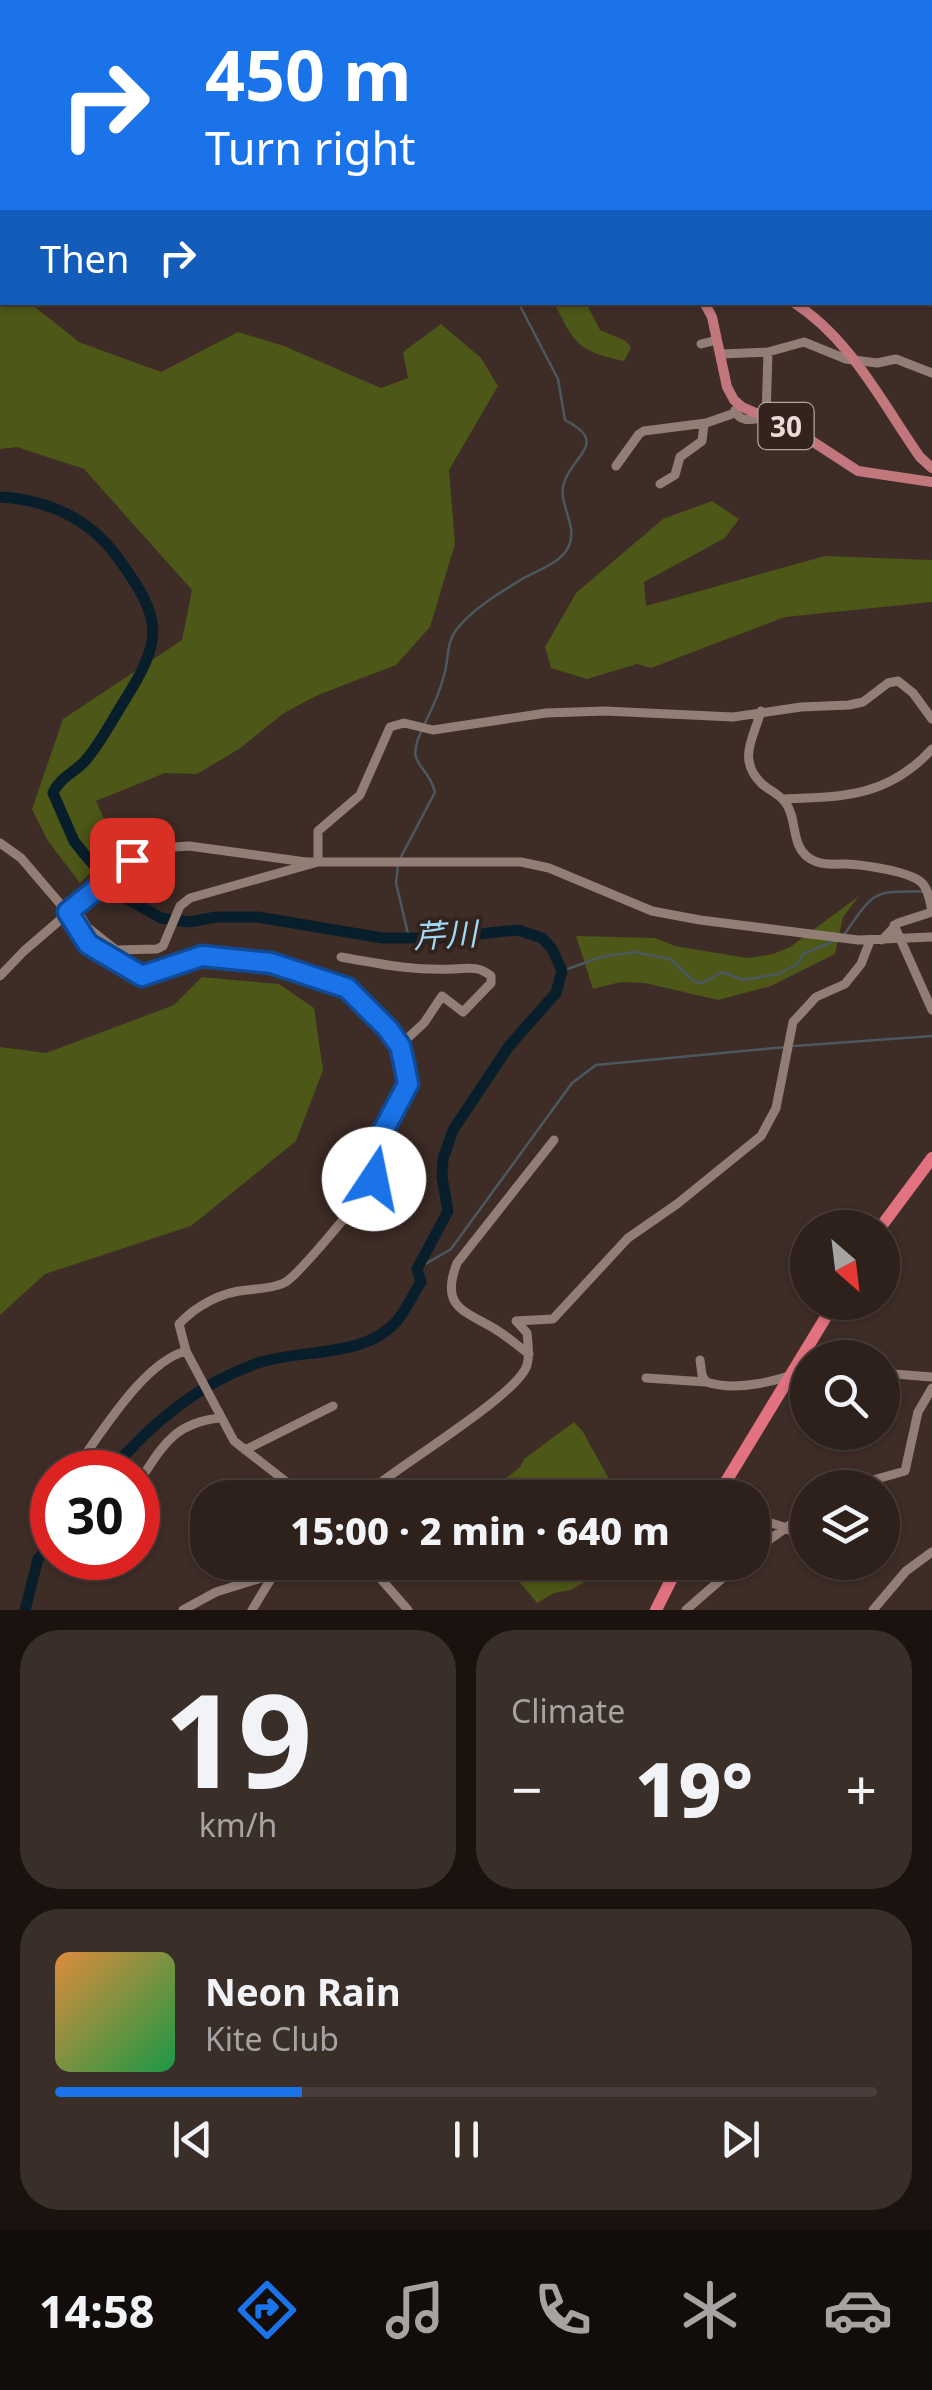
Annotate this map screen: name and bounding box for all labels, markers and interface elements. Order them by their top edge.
text: 450 m [205,26,412,122]
icon: right [40,40,170,170]
text: Turn right [205,117,416,178]
icon: right [150,230,205,285]
text: Then [40,232,130,284]
road number: 30 [758,403,814,449]
pin [90,818,175,903]
icon: arrive [105,833,160,888]
water label: 芹川 [412,911,481,957]
position arrow [322,1127,426,1231]
north arrow [790,1210,900,1320]
map controls [790,1210,900,1580]
button: search [790,1340,900,1450]
speed limit sign: 30 [30,1450,160,1580]
button: layers [790,1470,900,1580]
text: 15:00 · 2 min · 640 m [290,1504,670,1556]
text: 19 [164,1649,312,1826]
text: Climate [511,1689,625,1732]
text: 19° [635,1737,753,1839]
text: − [511,1751,542,1826]
text: + [846,1751,877,1826]
text: km/h [199,1803,277,1846]
text: Neon Rain [205,1965,401,2017]
text: Kite Club [205,2017,339,2060]
icon: previous [165,2112,220,2167]
icon: pause [439,2112,494,2167]
icon: next [713,2112,768,2167]
icon: directions [232,2275,302,2345]
icon: music [380,2275,450,2345]
icon: phone [528,2275,598,2345]
icon: climate [675,2275,745,2345]
icon: car [823,2275,893,2345]
text: 14:58 [39,2280,154,2341]

